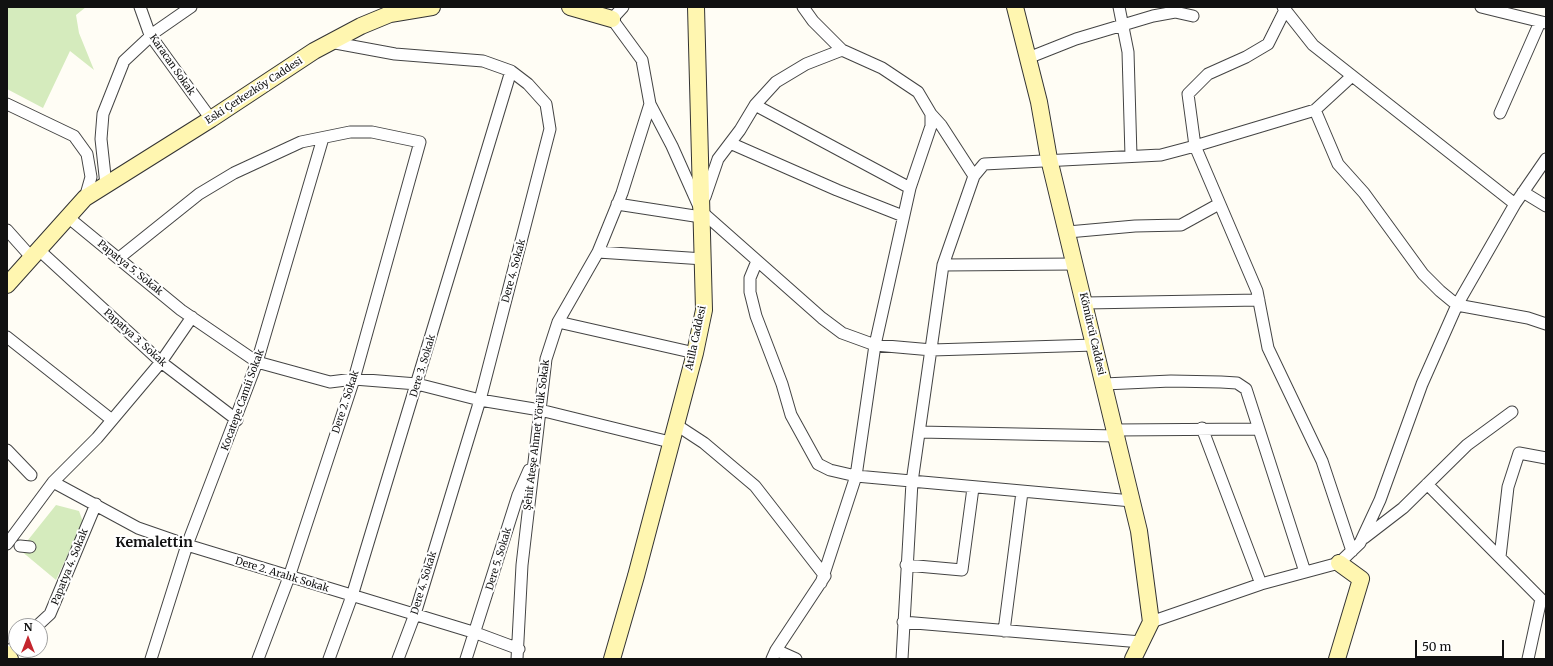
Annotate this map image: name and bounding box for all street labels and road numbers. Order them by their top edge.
street label: Karacan Sokak [147,32,197,98]
street label: Eski Çerkezköy Caddesi [203,55,305,127]
street label: Papatya 5. Sokak [95,238,165,298]
street label: Dere 4. Sokak [500,238,528,304]
street label: Kömürcü Caddesi [1077,292,1107,376]
street label: Atilla Caddesi [683,305,709,371]
street label: Papatya 3. Sokak [101,307,169,369]
street label: Dere 3. Sokak [408,333,438,399]
street label: Kocatepe Camii Sokak [219,348,267,452]
street label: Şehit Ateşe Ahmet Yörük Sokak [522,359,552,511]
street label: Dere 2. Sokak [330,369,362,435]
street label: Dere 5. Sokak [484,526,514,592]
street label: Papatya 4. Sokak [49,527,91,607]
street label: Dere 4. Sokak [409,550,439,616]
street label: Dere 2. Aralık Sokak [234,555,330,595]

